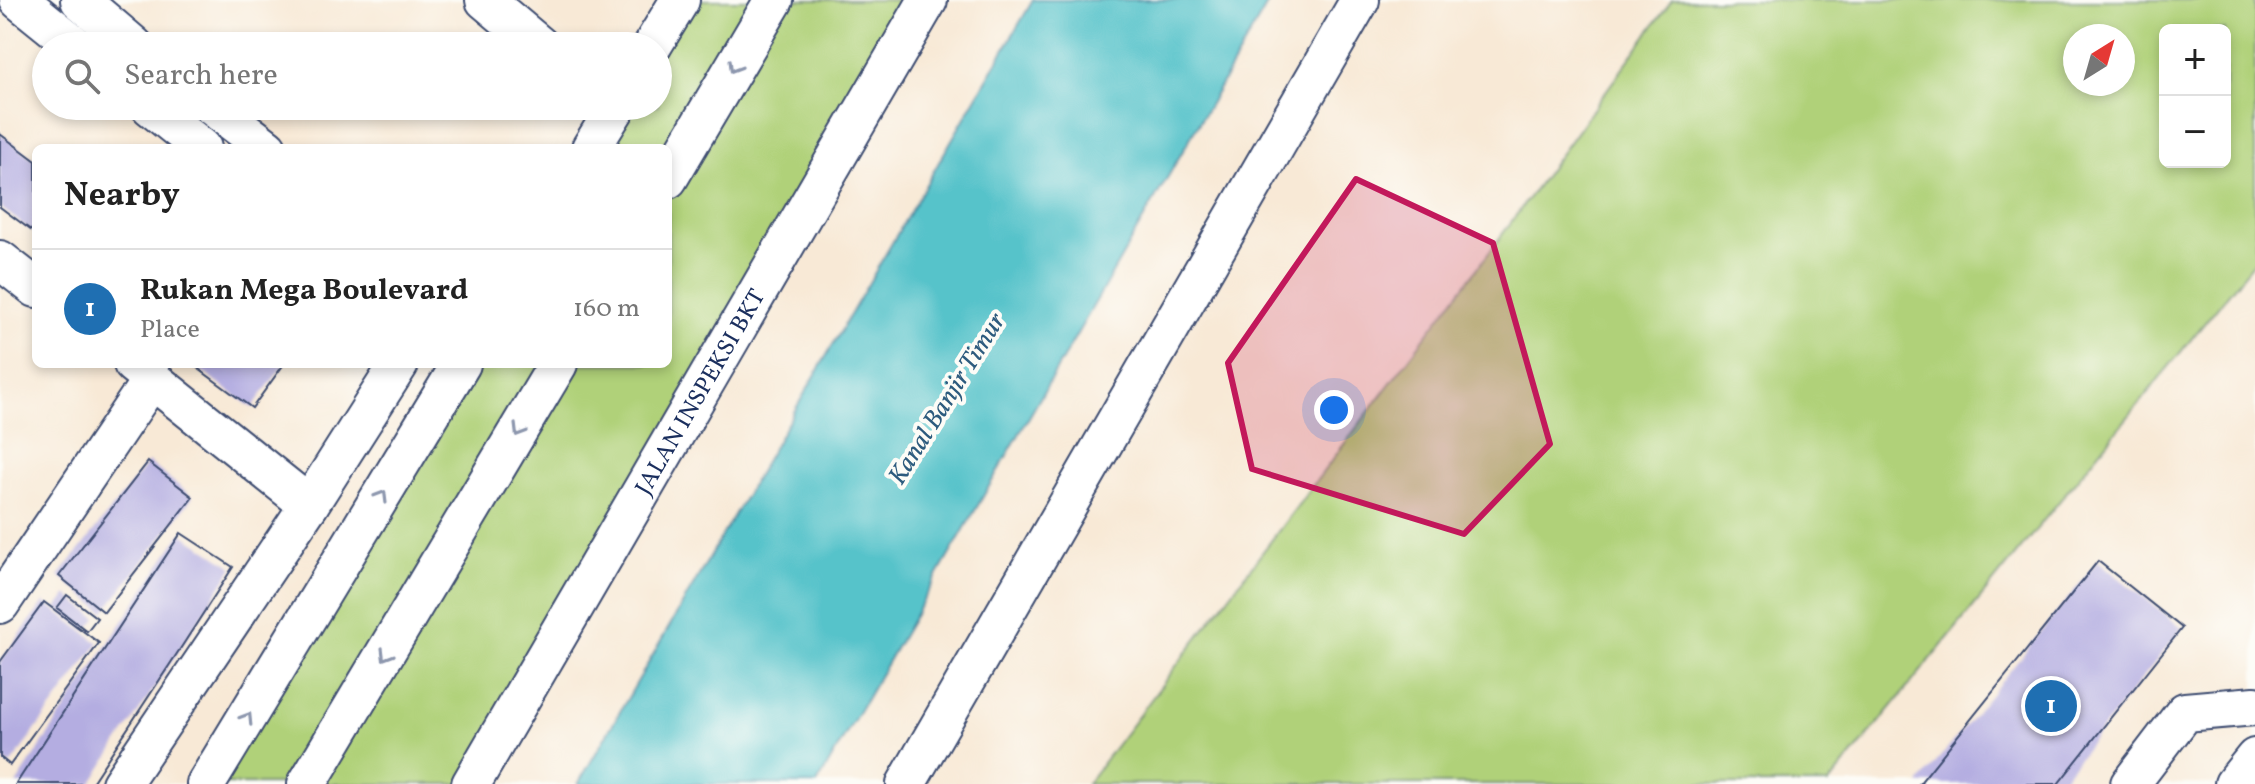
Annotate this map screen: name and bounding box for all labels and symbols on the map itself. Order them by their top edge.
north arrow [2063,24,2135,96]
one-way arrow [729,58,744,73]
street label: JALAN INSPEKSI BKT [628,283,775,502]
water label: Kanal Banjir Timur [880,306,1015,492]
your location [1314,390,1354,430]
one-way arrow [513,422,528,437]
one-way arrow [372,490,388,505]
one-way arrow [380,646,396,661]
pin: 1 [2025,676,2077,736]
one-way arrow [237,712,253,727]

